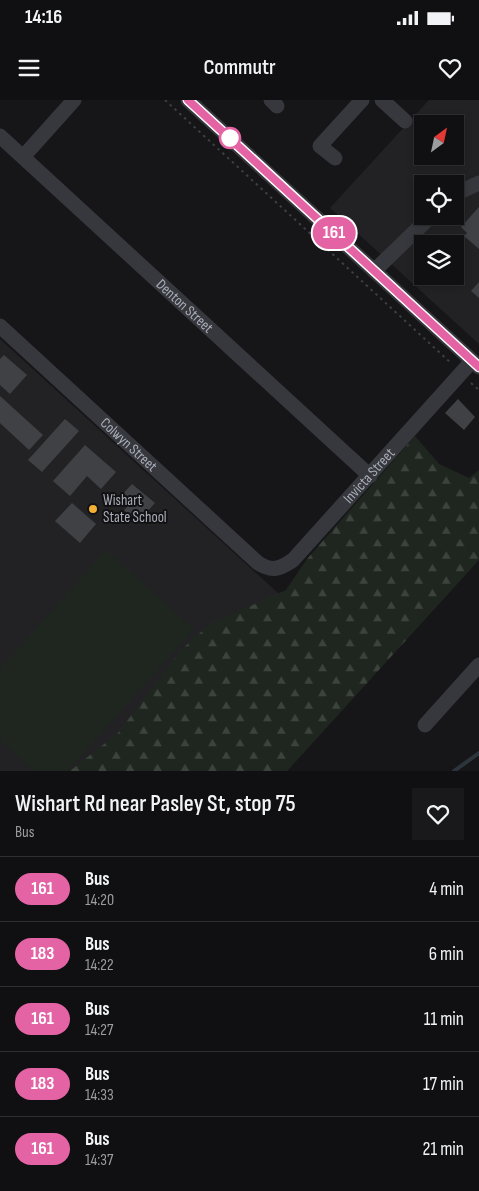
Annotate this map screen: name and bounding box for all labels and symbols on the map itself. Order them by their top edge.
north arrow [414,115,464,165]
unlabelled marker [219,127,241,149]
line badge: 161 [305,217,363,249]
street label: Denton Street [152,275,217,338]
street label: Colwyn Street [96,414,161,476]
street label: Invicta Street [339,444,399,508]
place label: Wishart State School [103,491,167,527]
marker: Wishart State School [87,503,99,515]

